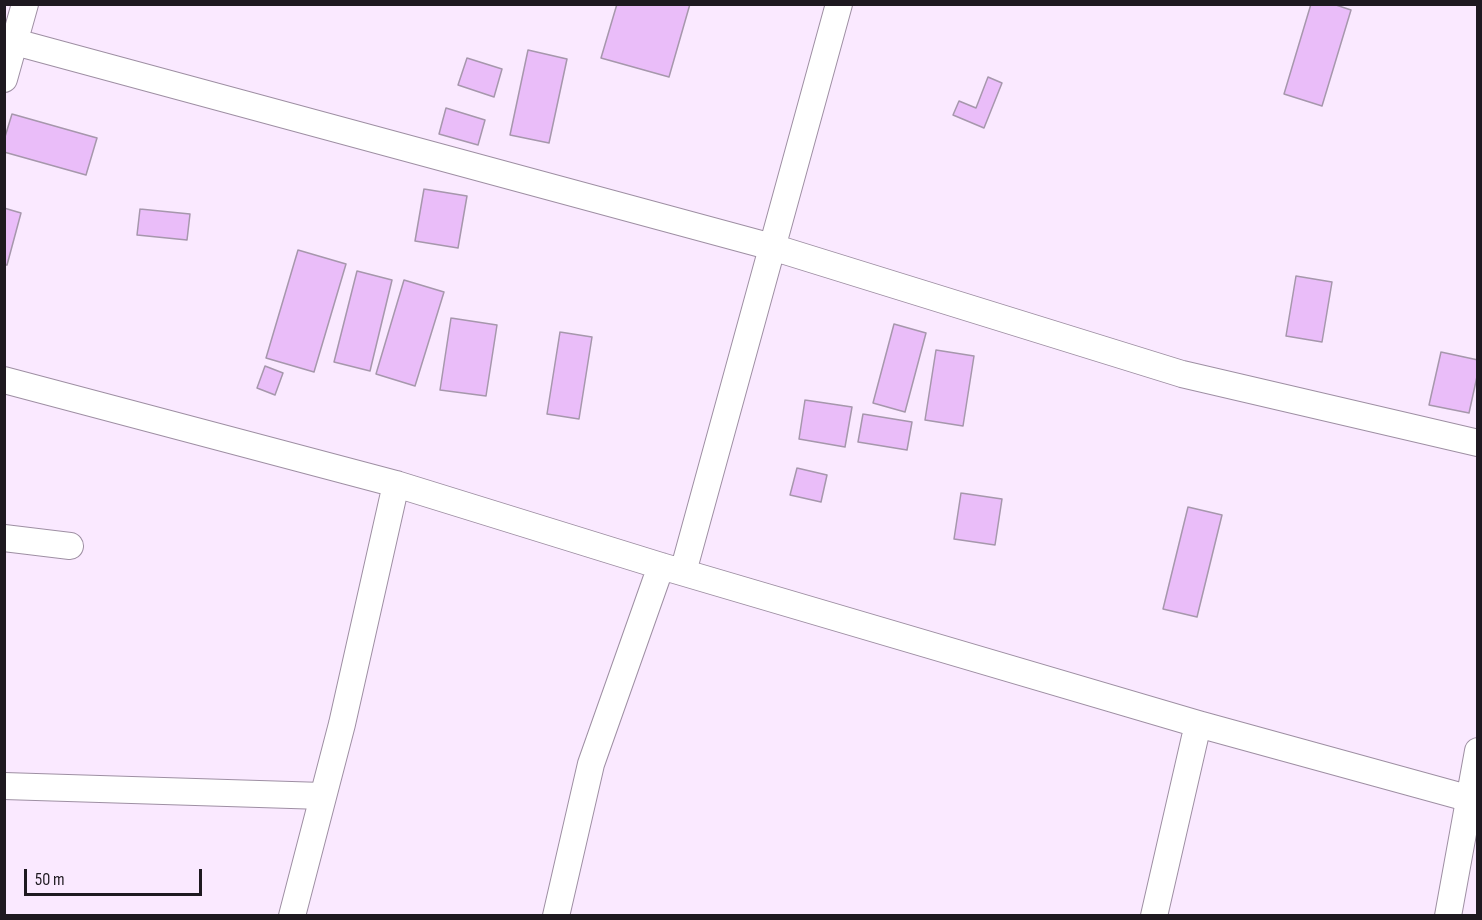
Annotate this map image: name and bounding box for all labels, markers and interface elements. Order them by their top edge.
scale bar [27,857,206,895]
text: 50 m [35,869,65,890]

